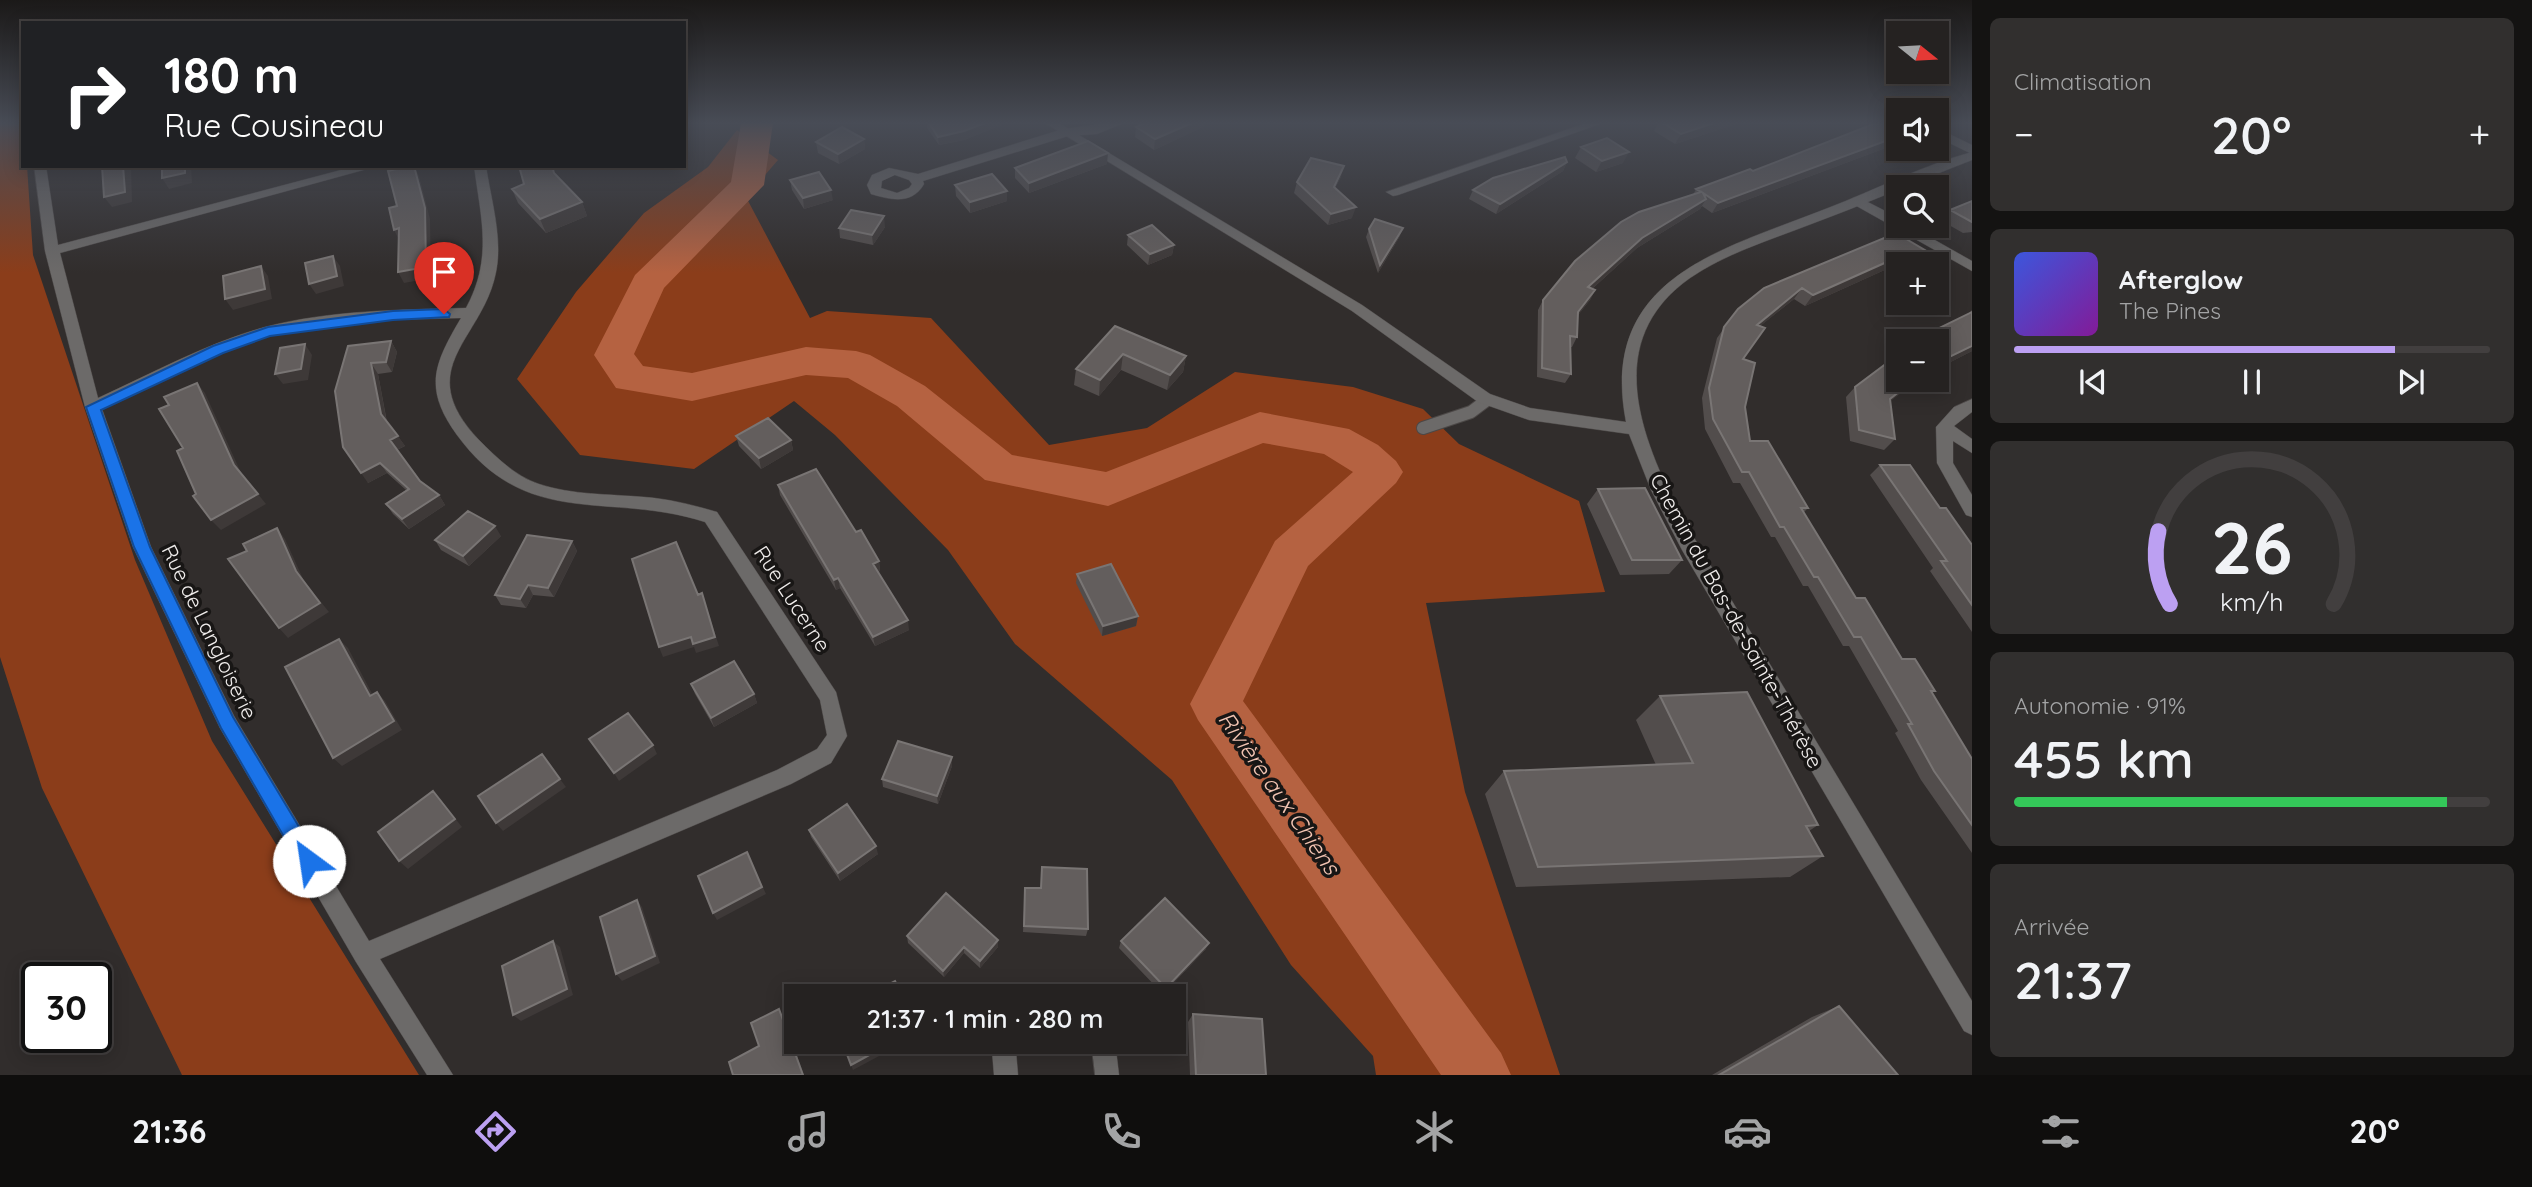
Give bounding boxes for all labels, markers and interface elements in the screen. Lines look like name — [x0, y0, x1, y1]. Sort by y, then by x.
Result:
north arrow — [1886, 21, 1950, 84]
map controls — [1886, 21, 1949, 392]
text: 180 m — [164, 44, 299, 105]
icon: right — [49, 49, 140, 140]
text: Climatisation — [2014, 67, 2152, 96]
button: sound — [1886, 98, 1949, 161]
text: 20° — [2211, 102, 2291, 167]
text: Rue Cousineau — [164, 105, 384, 145]
text: − — [2014, 110, 2034, 158]
text: + — [2469, 110, 2490, 158]
button: search — [1886, 175, 1949, 238]
pin — [414, 242, 474, 314]
button: + — [1886, 252, 1949, 315]
icon: arrive — [425, 253, 463, 291]
text: Afterglow — [2119, 263, 2243, 296]
text: The Pines — [2119, 296, 2221, 325]
button: − — [1886, 329, 1949, 392]
icon: previous — [2074, 363, 2112, 401]
icon: pause — [2233, 363, 2271, 401]
icon: next — [2392, 363, 2430, 401]
street label: Chemin du Bas-de-Sainte-Thérèse — [1645, 469, 1829, 772]
text: 26 — [2211, 501, 2293, 592]
street label: Rue de Langloiserie — [156, 540, 263, 723]
street label: Rue Lucerne — [749, 540, 837, 656]
text: km/h — [2220, 585, 2284, 616]
text: Autonomie · 91% — [2014, 691, 2186, 720]
water label: Rivière aux Chiens — [1212, 706, 1348, 882]
text: 455 km — [2014, 726, 2194, 791]
position arrow — [272, 824, 346, 898]
text: Arrivée — [2014, 912, 2090, 941]
text: 21:37 — [2014, 947, 2132, 1012]
speed limit sign: 30 — [21, 962, 112, 1053]
text: 21:37 · 1 min · 280 m — [867, 1002, 1103, 1035]
icon: directions — [471, 1107, 520, 1156]
icon: music — [784, 1107, 833, 1156]
icon: phone — [1097, 1107, 1146, 1156]
icon: climate — [1410, 1107, 1459, 1156]
icon: car — [1723, 1107, 1772, 1156]
icon: filters — [2036, 1107, 2085, 1156]
text: 21:36 — [132, 1111, 206, 1151]
text: 20° — [2349, 1111, 2400, 1151]

